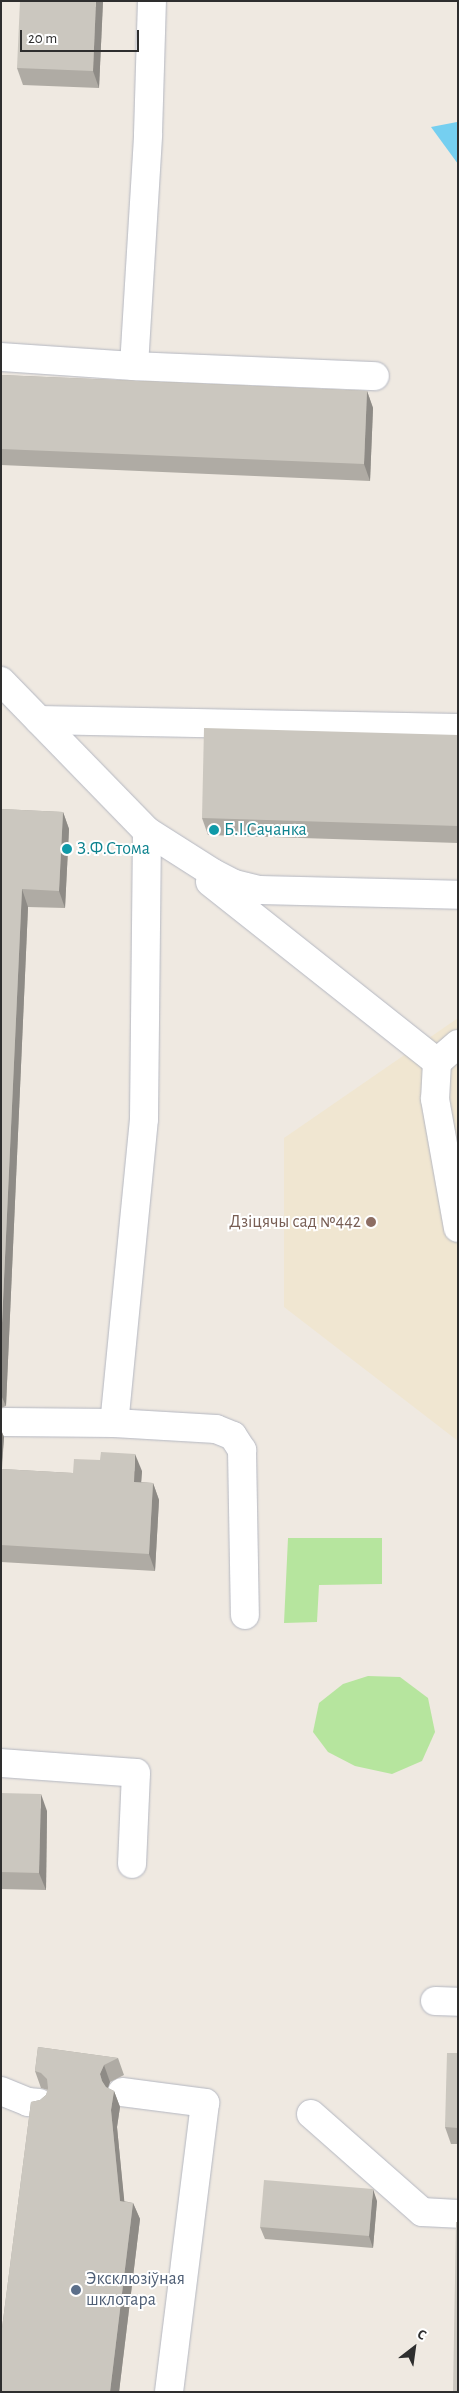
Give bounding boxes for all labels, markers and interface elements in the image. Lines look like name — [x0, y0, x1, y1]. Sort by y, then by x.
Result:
scale bar — [22, 20, 141, 52]
text: 20 m — [28, 31, 57, 46]
place label: Б.І.Сачанка — [224, 819, 307, 841]
marker: Б.І.Сачанка — [208, 824, 220, 836]
place label: З.Ф.Стома — [77, 838, 150, 860]
marker: З.Ф.Стома — [61, 843, 73, 855]
place label: Дзіцячы сад №442 — [229, 1211, 361, 1233]
marker: Дзіцячы сад №442 — [365, 1216, 377, 1228]
place label: Эксклюзіўная шклотара — [86, 2269, 185, 2312]
marker: Эксклюзіўная шклотара — [70, 2284, 82, 2296]
north arrow — [389, 2323, 439, 2373]
text: С — [415, 2327, 428, 2343]

